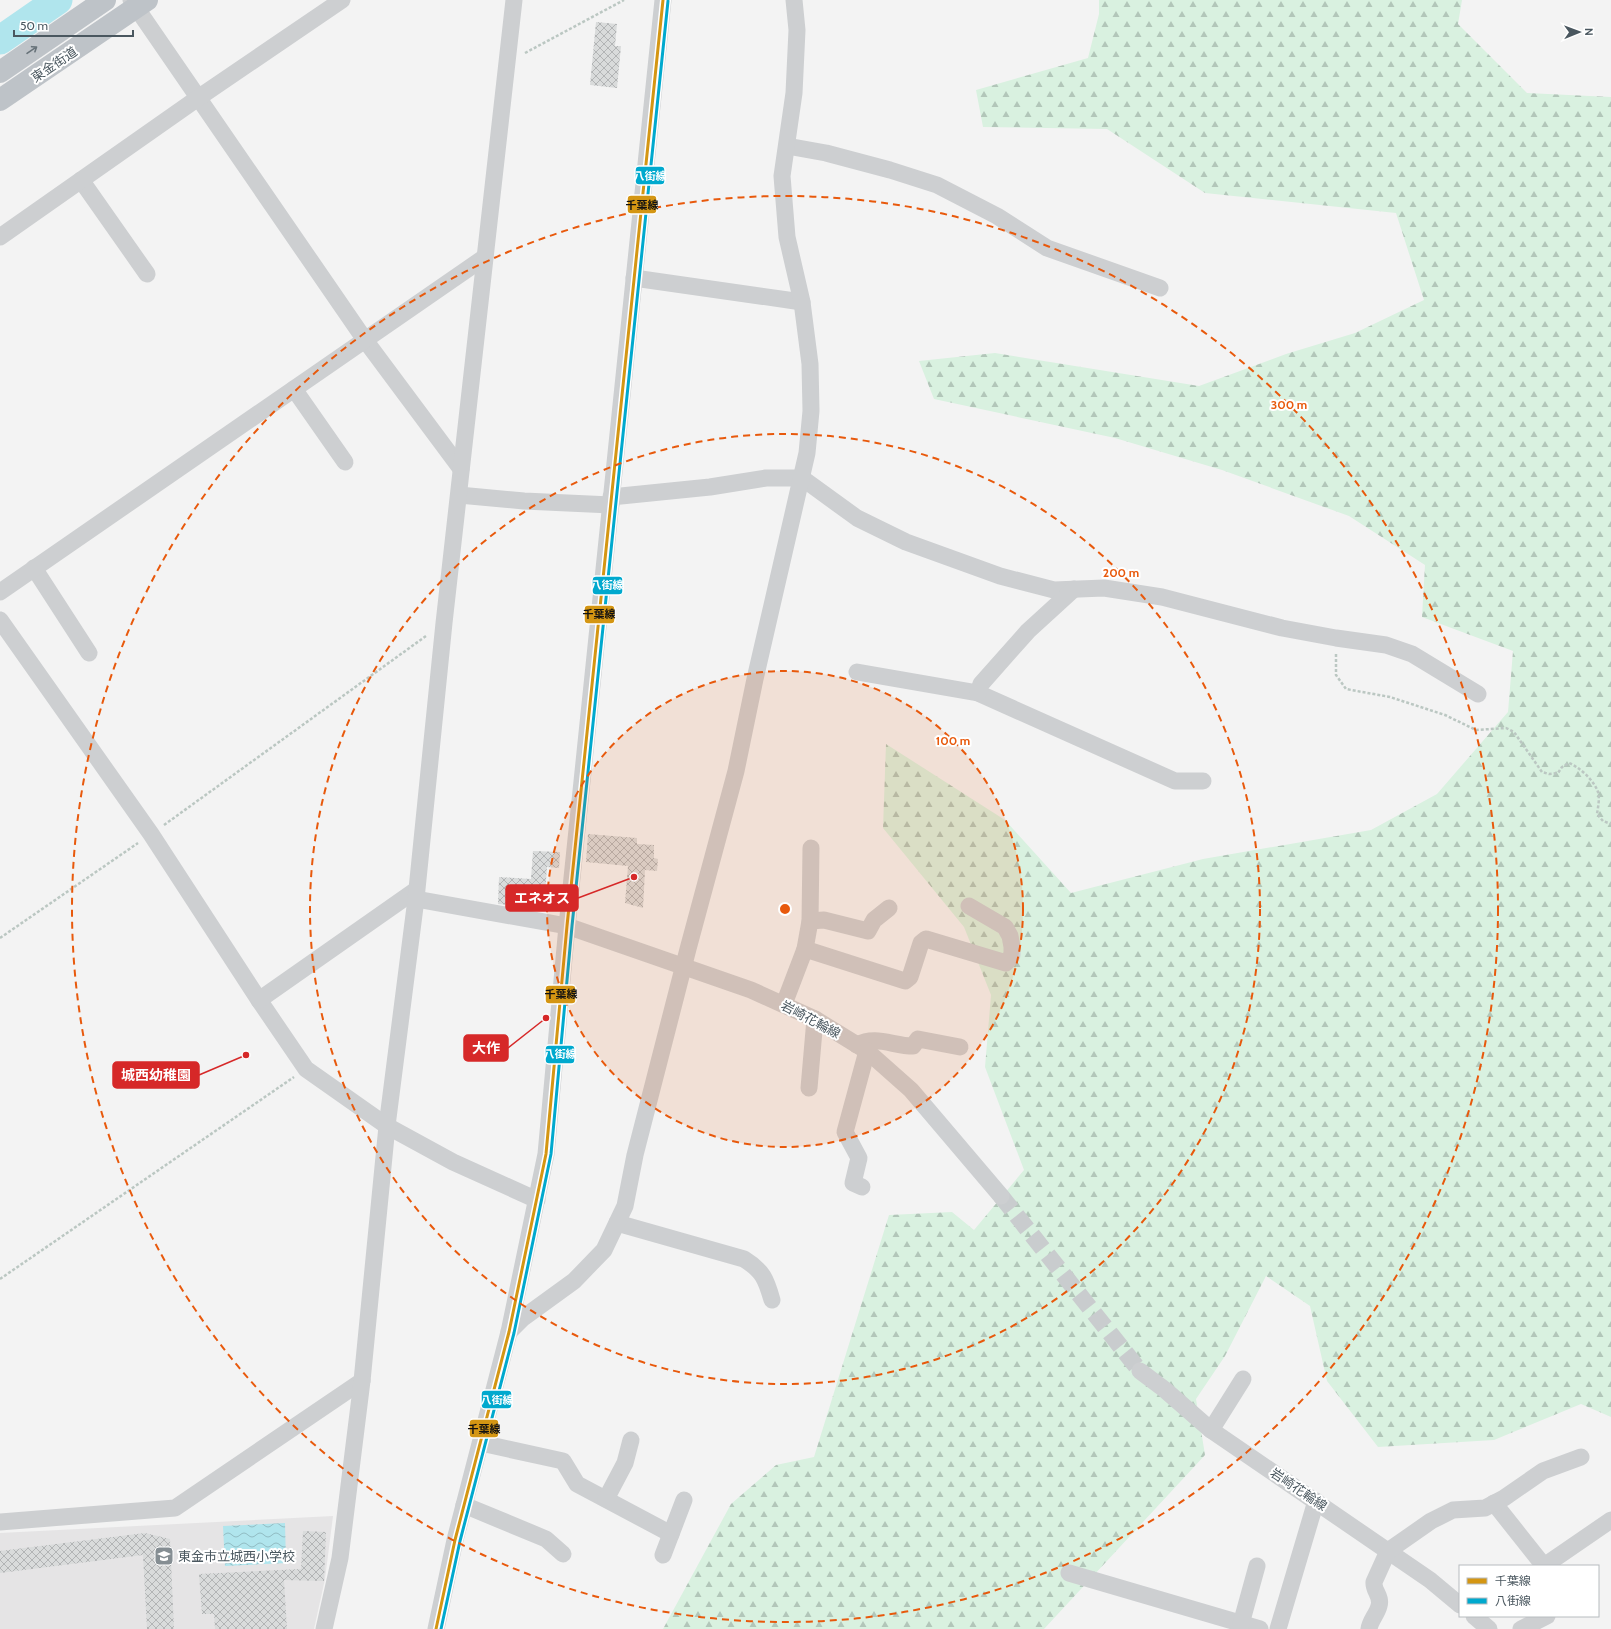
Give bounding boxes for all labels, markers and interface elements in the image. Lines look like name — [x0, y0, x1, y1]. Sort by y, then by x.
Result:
scale bar — [14, 12, 133, 38]
north arrow — [1559, 12, 1599, 52]
text: 50 m — [20, 18, 48, 33]
text: N — [1582, 28, 1596, 36]
street label: 東金街道 — [28, 43, 80, 85]
one-way arrow — [26, 46, 37, 54]
line badge: 八街線 — [635, 166, 665, 185]
text: 八街線 — [634, 169, 667, 183]
line badge: 千葉線 — [627, 195, 657, 214]
text: 千葉線 — [626, 198, 659, 212]
text: 300 m — [1271, 397, 1307, 412]
text: 200 m — [1103, 565, 1139, 580]
line badge: 八街線 — [592, 576, 623, 595]
text: 八街線 — [591, 578, 624, 592]
line badge: 千葉線 — [584, 605, 615, 624]
text: 千葉線 — [583, 607, 616, 621]
text: 100 m — [936, 733, 970, 748]
callout: エネオス — [506, 885, 578, 911]
text: エネオス — [514, 889, 570, 907]
centre of rings — [778, 902, 792, 916]
line badge: 千葉線 — [545, 985, 576, 1004]
text: 千葉線 — [545, 987, 578, 1001]
street label: 岩崎花輪線 — [779, 997, 843, 1041]
callout: 大作 — [464, 1035, 508, 1061]
text: 大作 — [472, 1039, 500, 1057]
line badge: 八街線 — [545, 1045, 575, 1064]
text: 八街線 — [544, 1047, 577, 1061]
callout: 城西幼稚園 — [113, 1062, 199, 1088]
text: 城西幼稚園 — [121, 1066, 191, 1084]
line badge: 八街線 — [481, 1390, 512, 1409]
text: 八街線 — [481, 1393, 514, 1407]
line badge: 千葉線 — [469, 1419, 499, 1438]
text: 千葉線 — [468, 1422, 501, 1436]
street label: 岩崎花輪線 — [1268, 1464, 1330, 1514]
school or university icon: 東金市立城西小学校 — [153, 1545, 175, 1567]
place label: 東金市立城西小学校 — [178, 1548, 295, 1564]
legend — [1459, 1565, 1599, 1617]
text: 千葉線 — [1495, 1573, 1531, 1588]
text: 八街線 — [1495, 1593, 1531, 1608]

